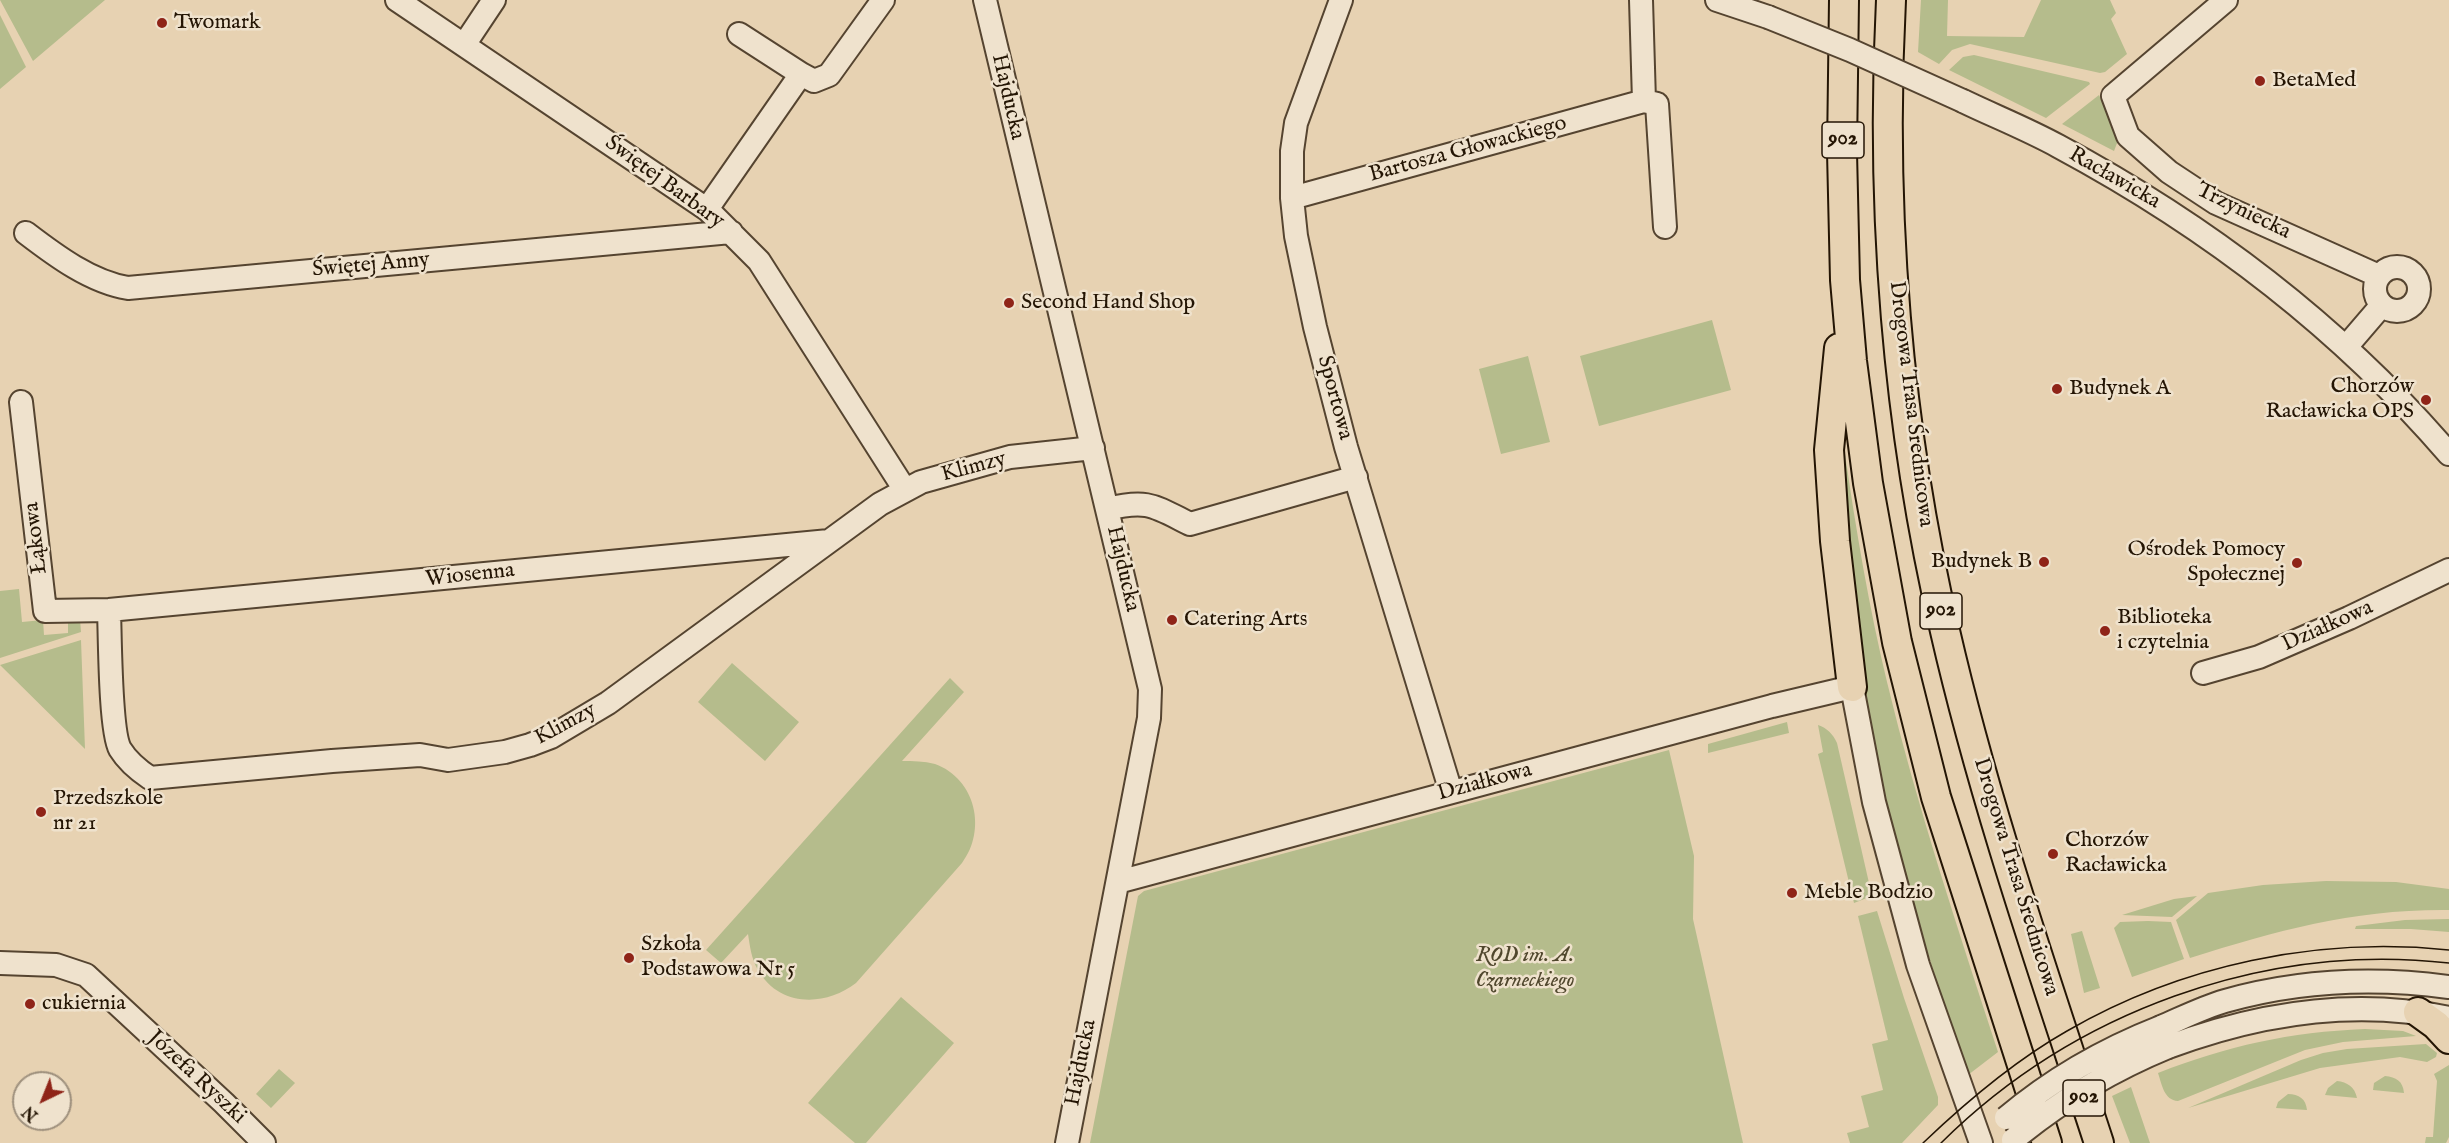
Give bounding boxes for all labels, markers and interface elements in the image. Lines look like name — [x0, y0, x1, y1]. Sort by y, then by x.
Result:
place label: Twomark — [174, 10, 261, 36]
marker: Twomark — [155, 16, 169, 30]
street label: Hajducka — [984, 51, 1030, 143]
place label: BetaMed — [2272, 68, 2356, 94]
marker: BetaMed — [2253, 74, 2267, 88]
street label: Bartosza Głowackiego — [1366, 111, 1570, 189]
road number: 902 — [1822, 122, 1864, 158]
street label: Świętej Barbary — [599, 131, 729, 235]
street label: Racławicka — [2063, 142, 2165, 216]
street label: Trzyniecka — [2191, 178, 2295, 246]
street label: Świętej Anny — [311, 248, 431, 284]
street label: Drogowa Trasa Średnicowa — [1882, 280, 1938, 528]
place label: Second Hand Shop — [1021, 290, 1195, 316]
marker: Second Hand Shop — [1002, 296, 1016, 310]
street label: Sportowa — [1310, 353, 1358, 443]
place label: Chorzów Racławicka OPS — [2265, 374, 2414, 426]
place label: Budynek A — [2069, 376, 2171, 402]
marker: Budynek A — [2050, 382, 2064, 396]
marker: Chorzów Racławicka OPS — [2419, 393, 2433, 407]
street label: Klimzy — [939, 447, 1009, 489]
street label: Łąkowa — [19, 501, 55, 575]
street label: Hajducka — [1099, 523, 1145, 615]
place label: Ośrodek Pomocy Społecznej — [2128, 537, 2285, 588]
place label: Budynek B — [1931, 549, 2032, 575]
marker: Budynek B — [2037, 555, 2051, 569]
marker: Ośrodek Pomocy Społecznej — [2290, 556, 2304, 570]
street label: Wiosenna — [424, 558, 516, 594]
road number: 902 — [1920, 593, 1962, 629]
street label: Działkowa — [2279, 595, 2377, 659]
place label: Biblioteka i czytelnia — [2117, 605, 2212, 656]
place label: Catering Arts — [1184, 607, 1308, 633]
marker: Catering Arts — [1165, 613, 1179, 627]
marker: Biblioteka i czytelnia — [2098, 624, 2112, 638]
street label: Klimzy — [531, 698, 601, 752]
street label: Drogowa Trasa Średnicowa — [1966, 755, 2064, 999]
street label: Działkowa — [1435, 758, 1535, 808]
place label: Przedszkole nr 21 — [53, 786, 163, 837]
marker: Przedszkole nr 21 — [34, 805, 48, 819]
place label: Chorzów Racławicka — [2065, 828, 2167, 879]
marker: Chorzów Racławicka — [2046, 847, 2060, 861]
place label: Meble Bodzio — [1804, 880, 1933, 906]
marker: Meble Bodzio — [1785, 886, 1799, 900]
place label: Szkoła Podstawowa Nr 5 — [641, 932, 795, 984]
park label: ROD im. A. Czarneckiego — [1475, 943, 1575, 994]
marker: Szkoła Podstawowa Nr 5 — [622, 951, 636, 965]
place label: cukiernia — [42, 991, 126, 1017]
marker: cukiernia — [23, 997, 37, 1011]
street label: Hajducka — [1061, 1018, 1103, 1108]
street label: Józefa Ryszki — [141, 1026, 251, 1130]
north arrow — [12, 1071, 72, 1131]
road number: 902 — [2063, 1080, 2105, 1116]
text: N — [19, 1101, 43, 1125]

